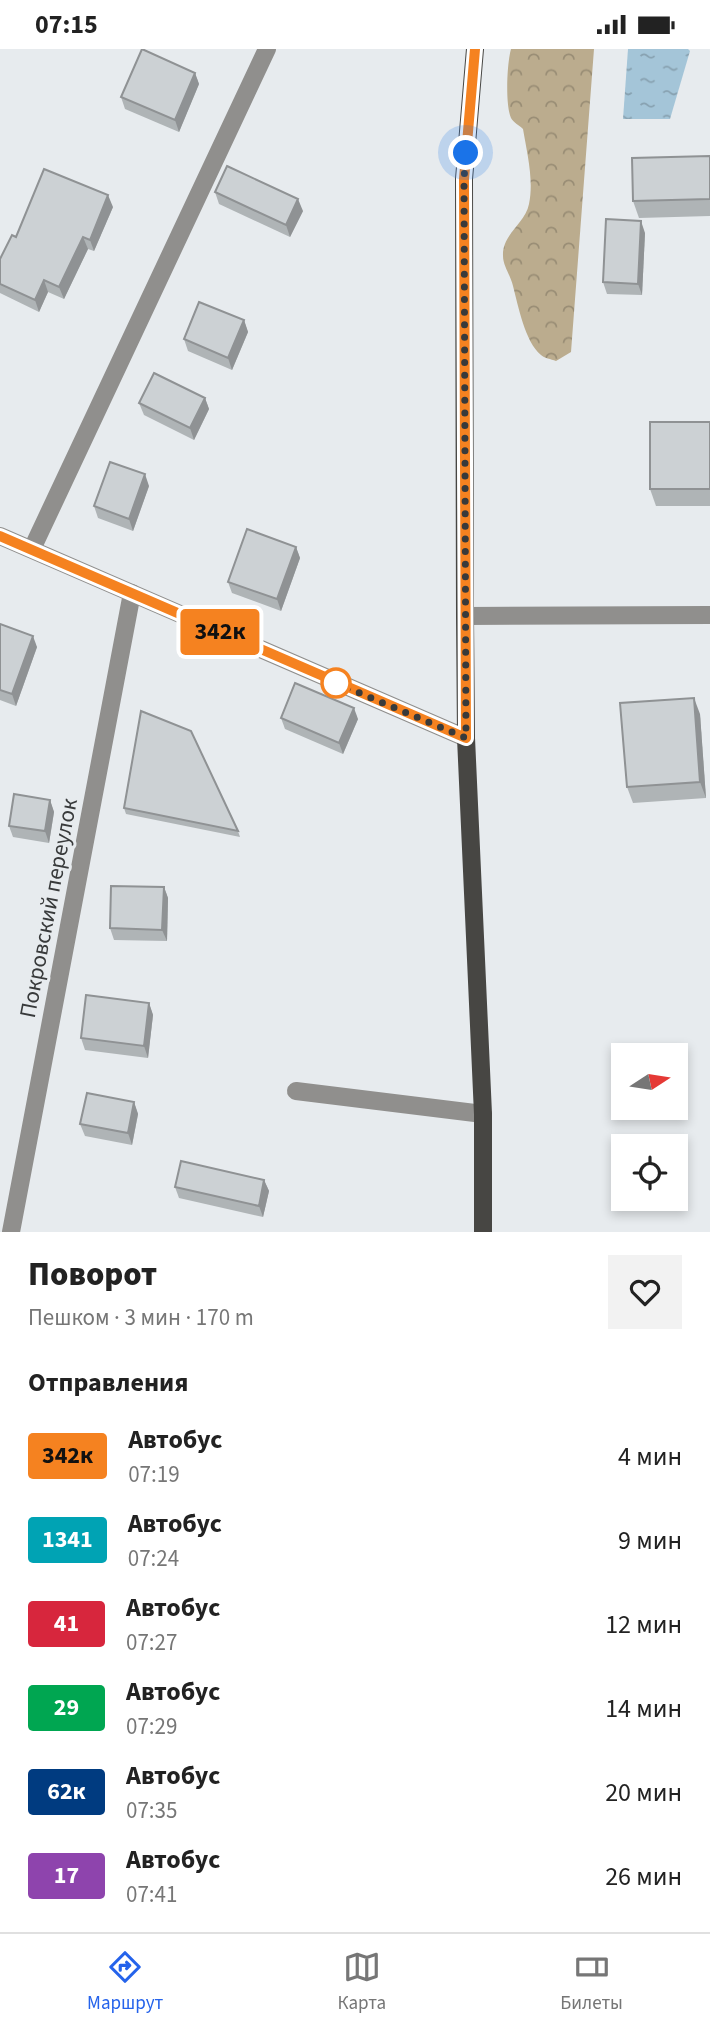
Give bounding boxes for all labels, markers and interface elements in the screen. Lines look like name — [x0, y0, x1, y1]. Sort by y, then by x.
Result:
text: 07:15 — [35, 6, 98, 43]
your location — [448, 135, 483, 170]
line badge: 342к — [171, 609, 269, 655]
text: 342к — [194, 614, 246, 649]
unlabelled marker — [321, 668, 351, 698]
street label: Покровский переулок — [11, 795, 86, 1021]
north arrow — [611, 1043, 688, 1120]
map controls — [611, 1043, 688, 1211]
button: locate — [611, 1134, 688, 1211]
text: Поворот — [28, 1251, 157, 1298]
button: heart — [608, 1255, 682, 1329]
text: Пешком · 3 мин · 170 m — [28, 1301, 254, 1334]
text: Отправления — [28, 1364, 188, 1401]
text: Автобус — [128, 1421, 222, 1458]
text: 342к — [42, 1438, 93, 1473]
text: 4 мин — [618, 1438, 682, 1475]
text: 07:19 — [128, 1458, 180, 1491]
text: Автобус — [128, 1505, 222, 1542]
text: 1341 — [42, 1522, 93, 1557]
text: 9 мин — [618, 1522, 682, 1559]
text: 07:24 — [128, 1542, 179, 1575]
text: Автобус — [126, 1589, 220, 1626]
text: 41 — [54, 1606, 79, 1641]
text: 12 мин — [605, 1606, 682, 1643]
text: 07:27 — [126, 1626, 177, 1659]
text: Автобус — [126, 1673, 220, 1710]
text: 29 — [54, 1690, 79, 1725]
text: 14 мин — [605, 1690, 682, 1727]
text: 07:29 — [126, 1710, 177, 1743]
text: Автобус — [126, 1757, 220, 1794]
text: 62к — [47, 1774, 86, 1809]
text: 20 мин — [605, 1774, 682, 1811]
text: 07:35 — [126, 1794, 177, 1827]
text: Автобус — [126, 1841, 220, 1878]
text: 17 — [54, 1858, 79, 1893]
text: 26 мин — [605, 1858, 682, 1895]
text: 07:41 — [126, 1878, 177, 1911]
tab: Маршрут — [87, 1948, 163, 2017]
tab: Карта — [337, 1948, 386, 2017]
tab: Билеты — [560, 1948, 623, 2017]

